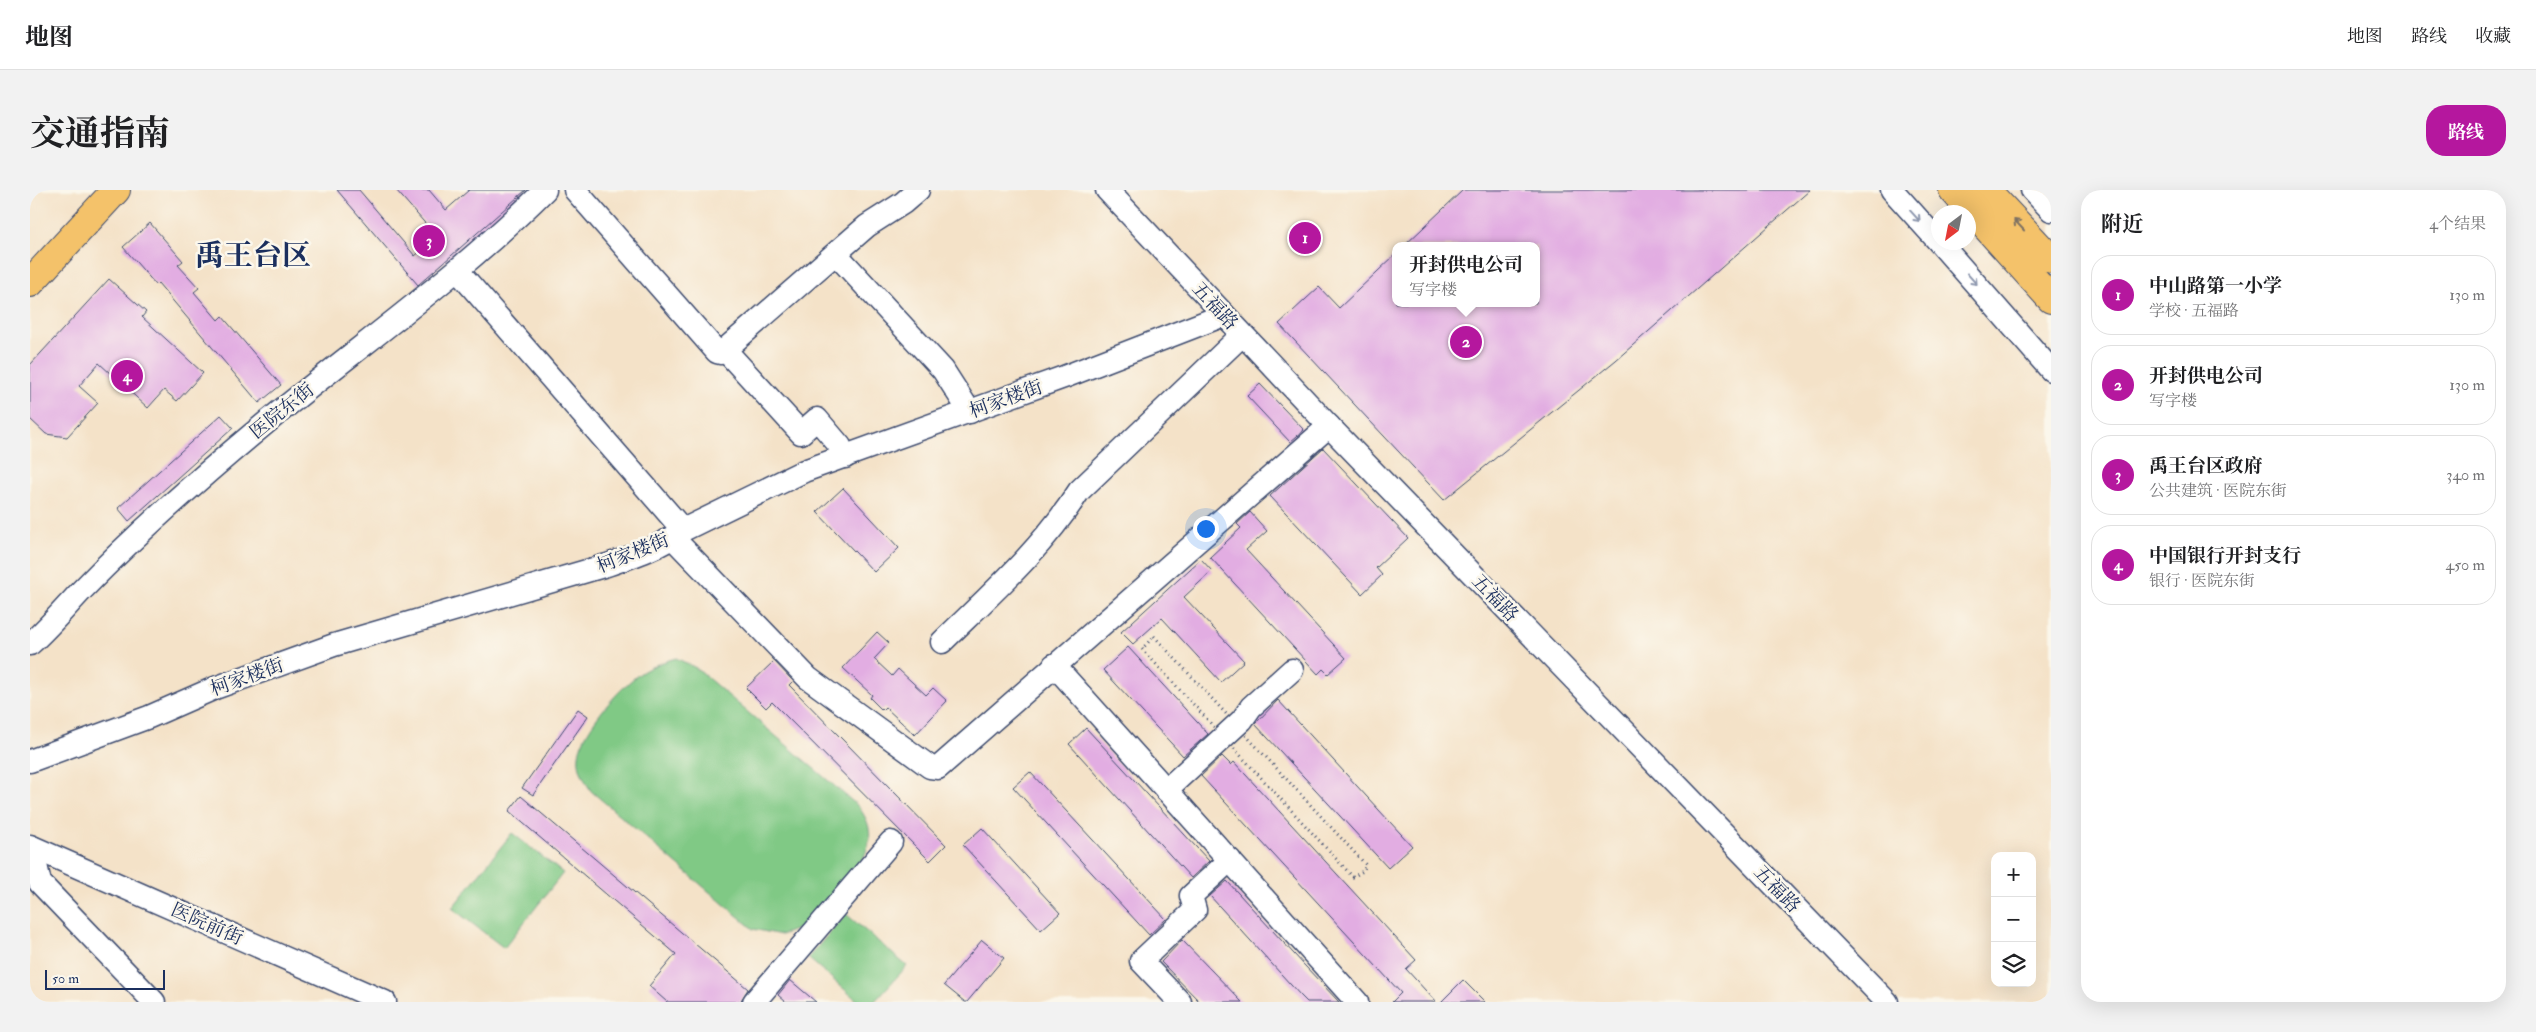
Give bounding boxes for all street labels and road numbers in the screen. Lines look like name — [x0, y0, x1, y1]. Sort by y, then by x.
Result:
street label: 五福路 — [1187, 277, 1243, 335]
street label: 柯家楼街 — [966, 375, 1046, 423]
street label: 医院东街 — [245, 378, 319, 444]
street label: 柯家楼街 — [593, 528, 673, 578]
street label: 五福路 — [1467, 569, 1523, 627]
street label: 柯家楼街 — [207, 653, 287, 701]
street label: 五福路 — [1749, 860, 1805, 918]
street label: 医院前街 — [167, 898, 247, 950]

